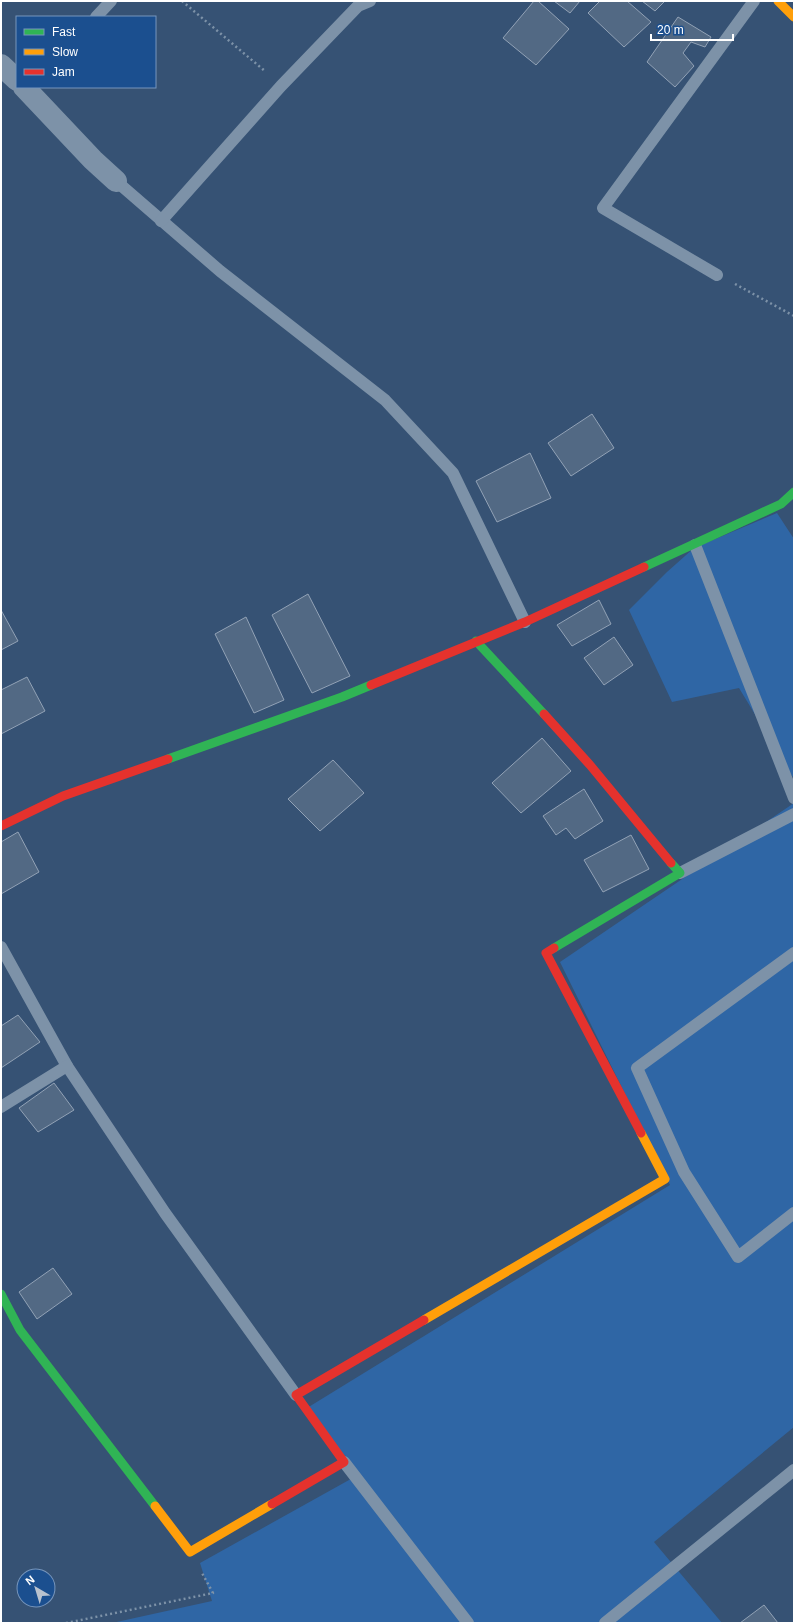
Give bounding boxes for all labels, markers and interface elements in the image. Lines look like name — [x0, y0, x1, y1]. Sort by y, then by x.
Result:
legend — [16, 16, 156, 88]
scale bar — [651, 16, 733, 42]
text: 20 m — [657, 23, 684, 37]
text: Fast — [52, 25, 76, 39]
text: Slow — [52, 45, 78, 59]
text: Jam — [52, 65, 75, 79]
north arrow — [16, 1568, 56, 1608]
text: N — [23, 1573, 37, 1587]

